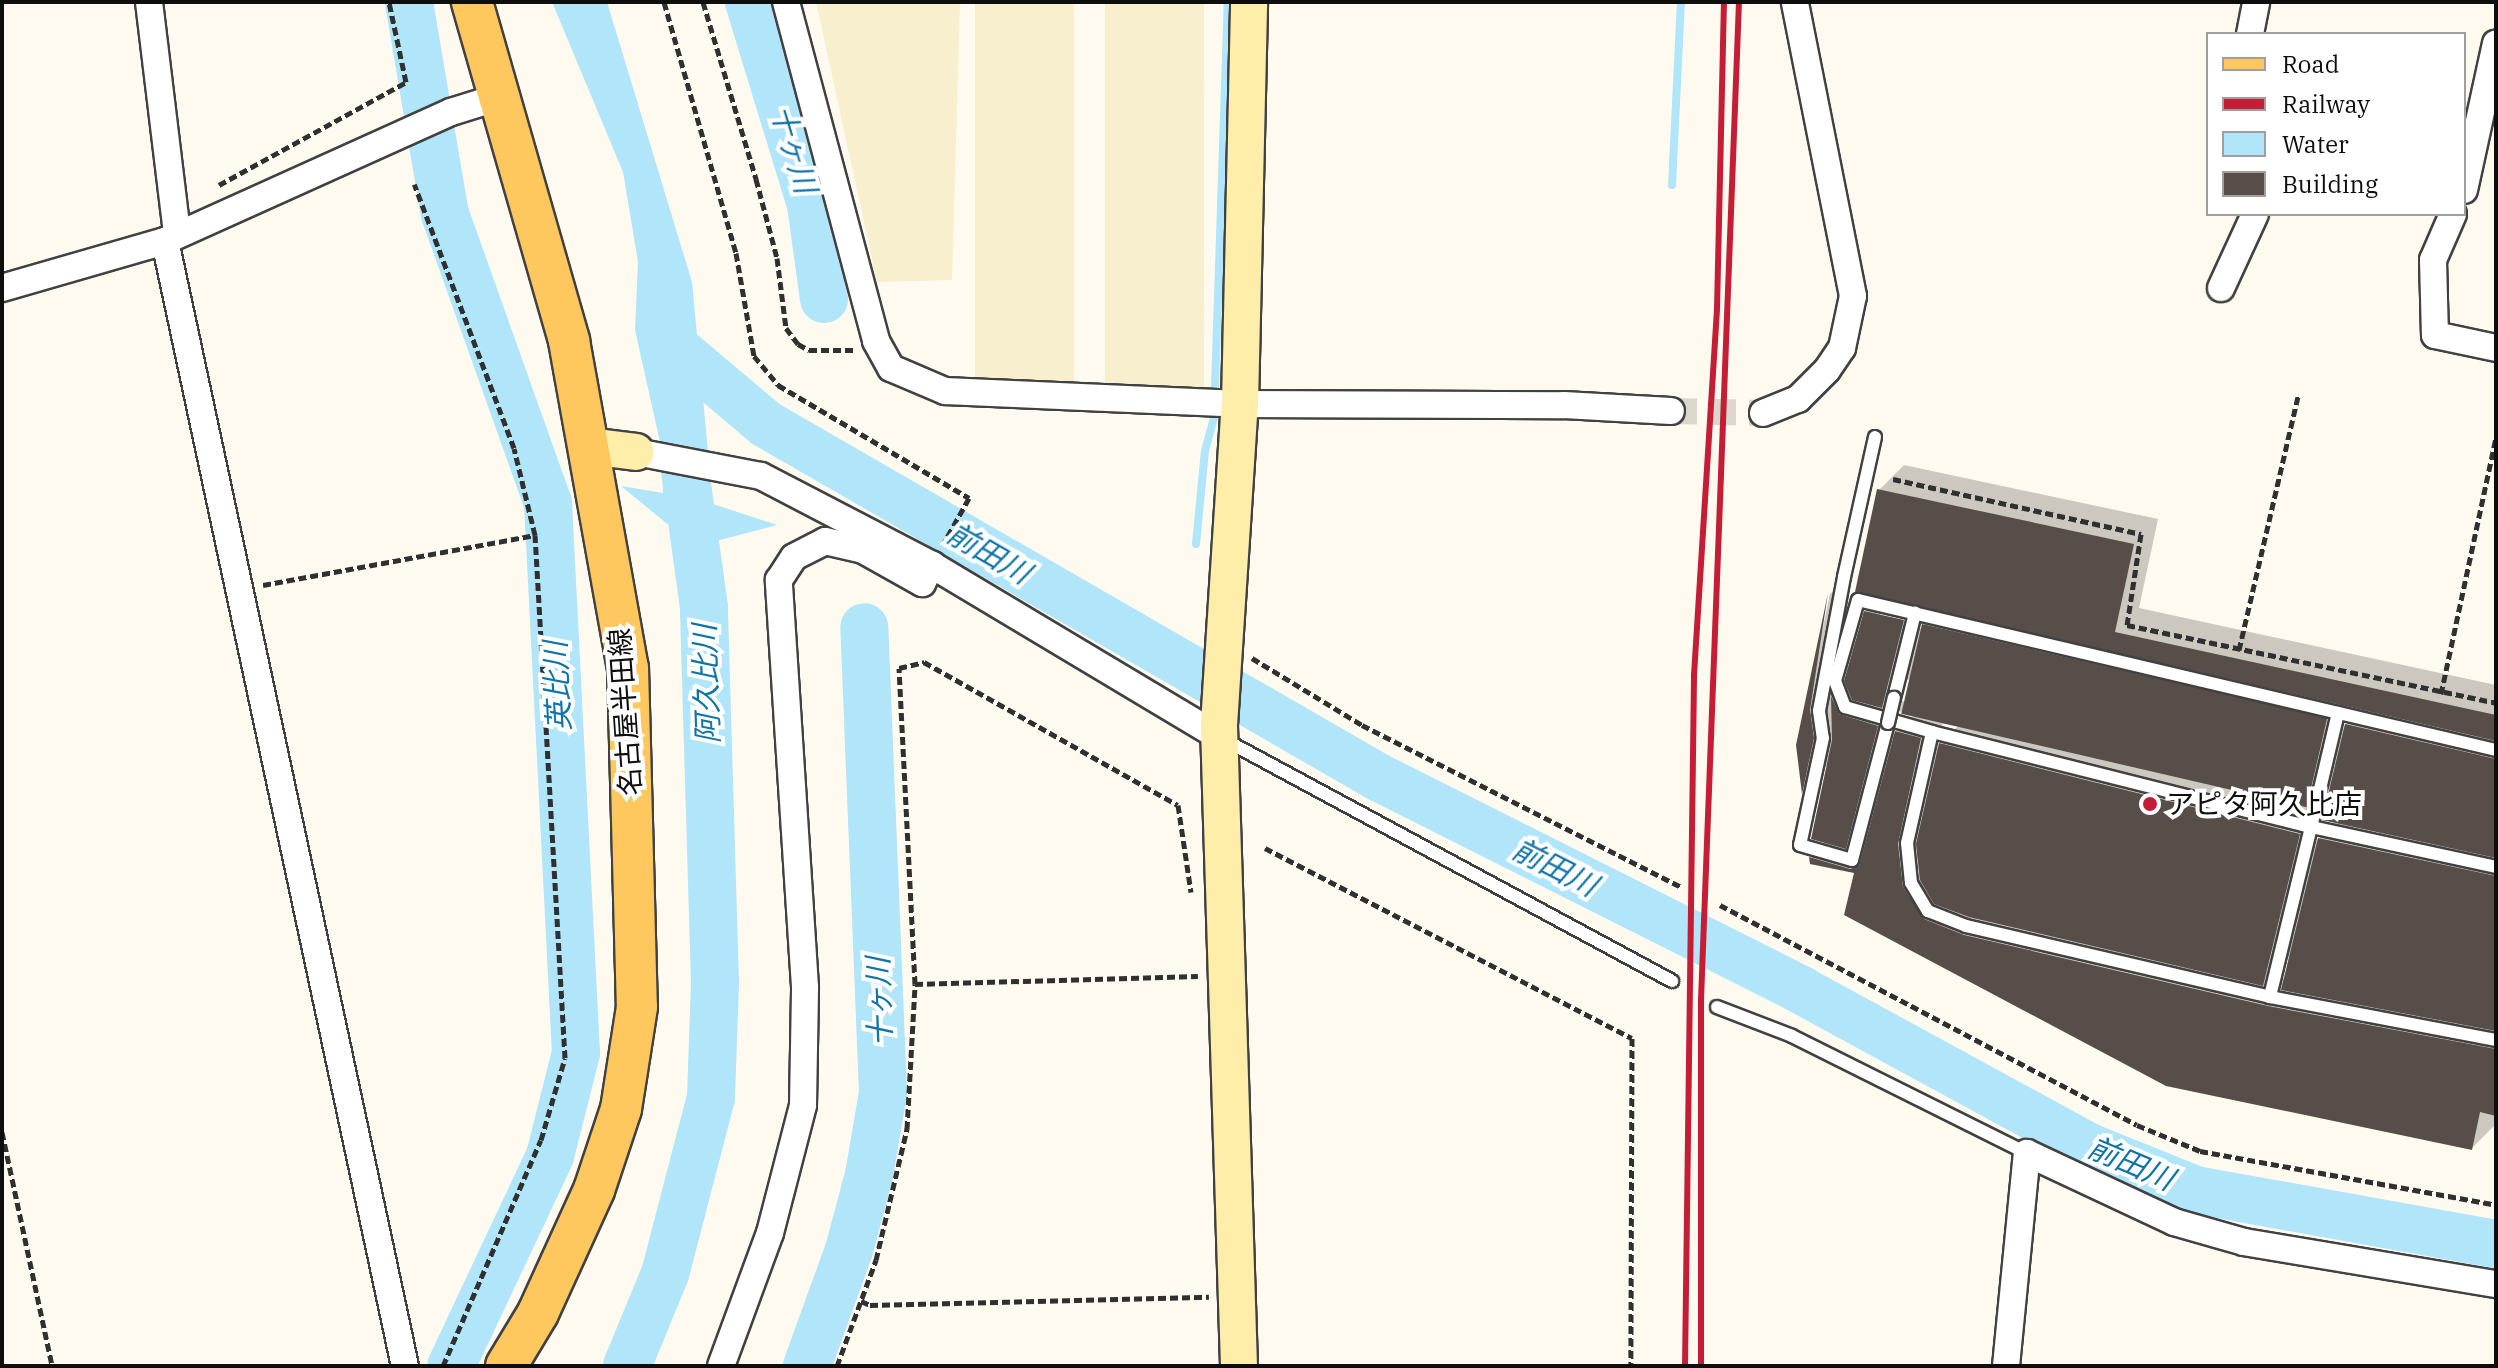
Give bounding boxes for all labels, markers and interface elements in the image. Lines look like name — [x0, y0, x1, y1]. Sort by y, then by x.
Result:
legend — [2206, 32, 2466, 216]
text: Road — [2282, 48, 2339, 80]
text: Railway — [2282, 88, 2370, 120]
water label: 十ヶ川 — [764, 101, 824, 197]
text: Water — [2282, 128, 2349, 160]
text: Building — [2282, 168, 2378, 200]
water label: 前田川 — [941, 515, 1037, 591]
water label: 阿久比川 — [686, 623, 726, 745]
street label: 名古屋半田線 — [602, 627, 648, 797]
water label: 英比川 — [537, 640, 577, 732]
place label: アピタ阿久比店 — [2166, 787, 2362, 821]
marker: アピタ阿久比店 — [2141, 795, 2159, 813]
water label: 前田川 — [1507, 831, 1603, 903]
water label: 十ヶ川 — [859, 956, 899, 1048]
water label: 前田川 — [2083, 1129, 2179, 1197]

